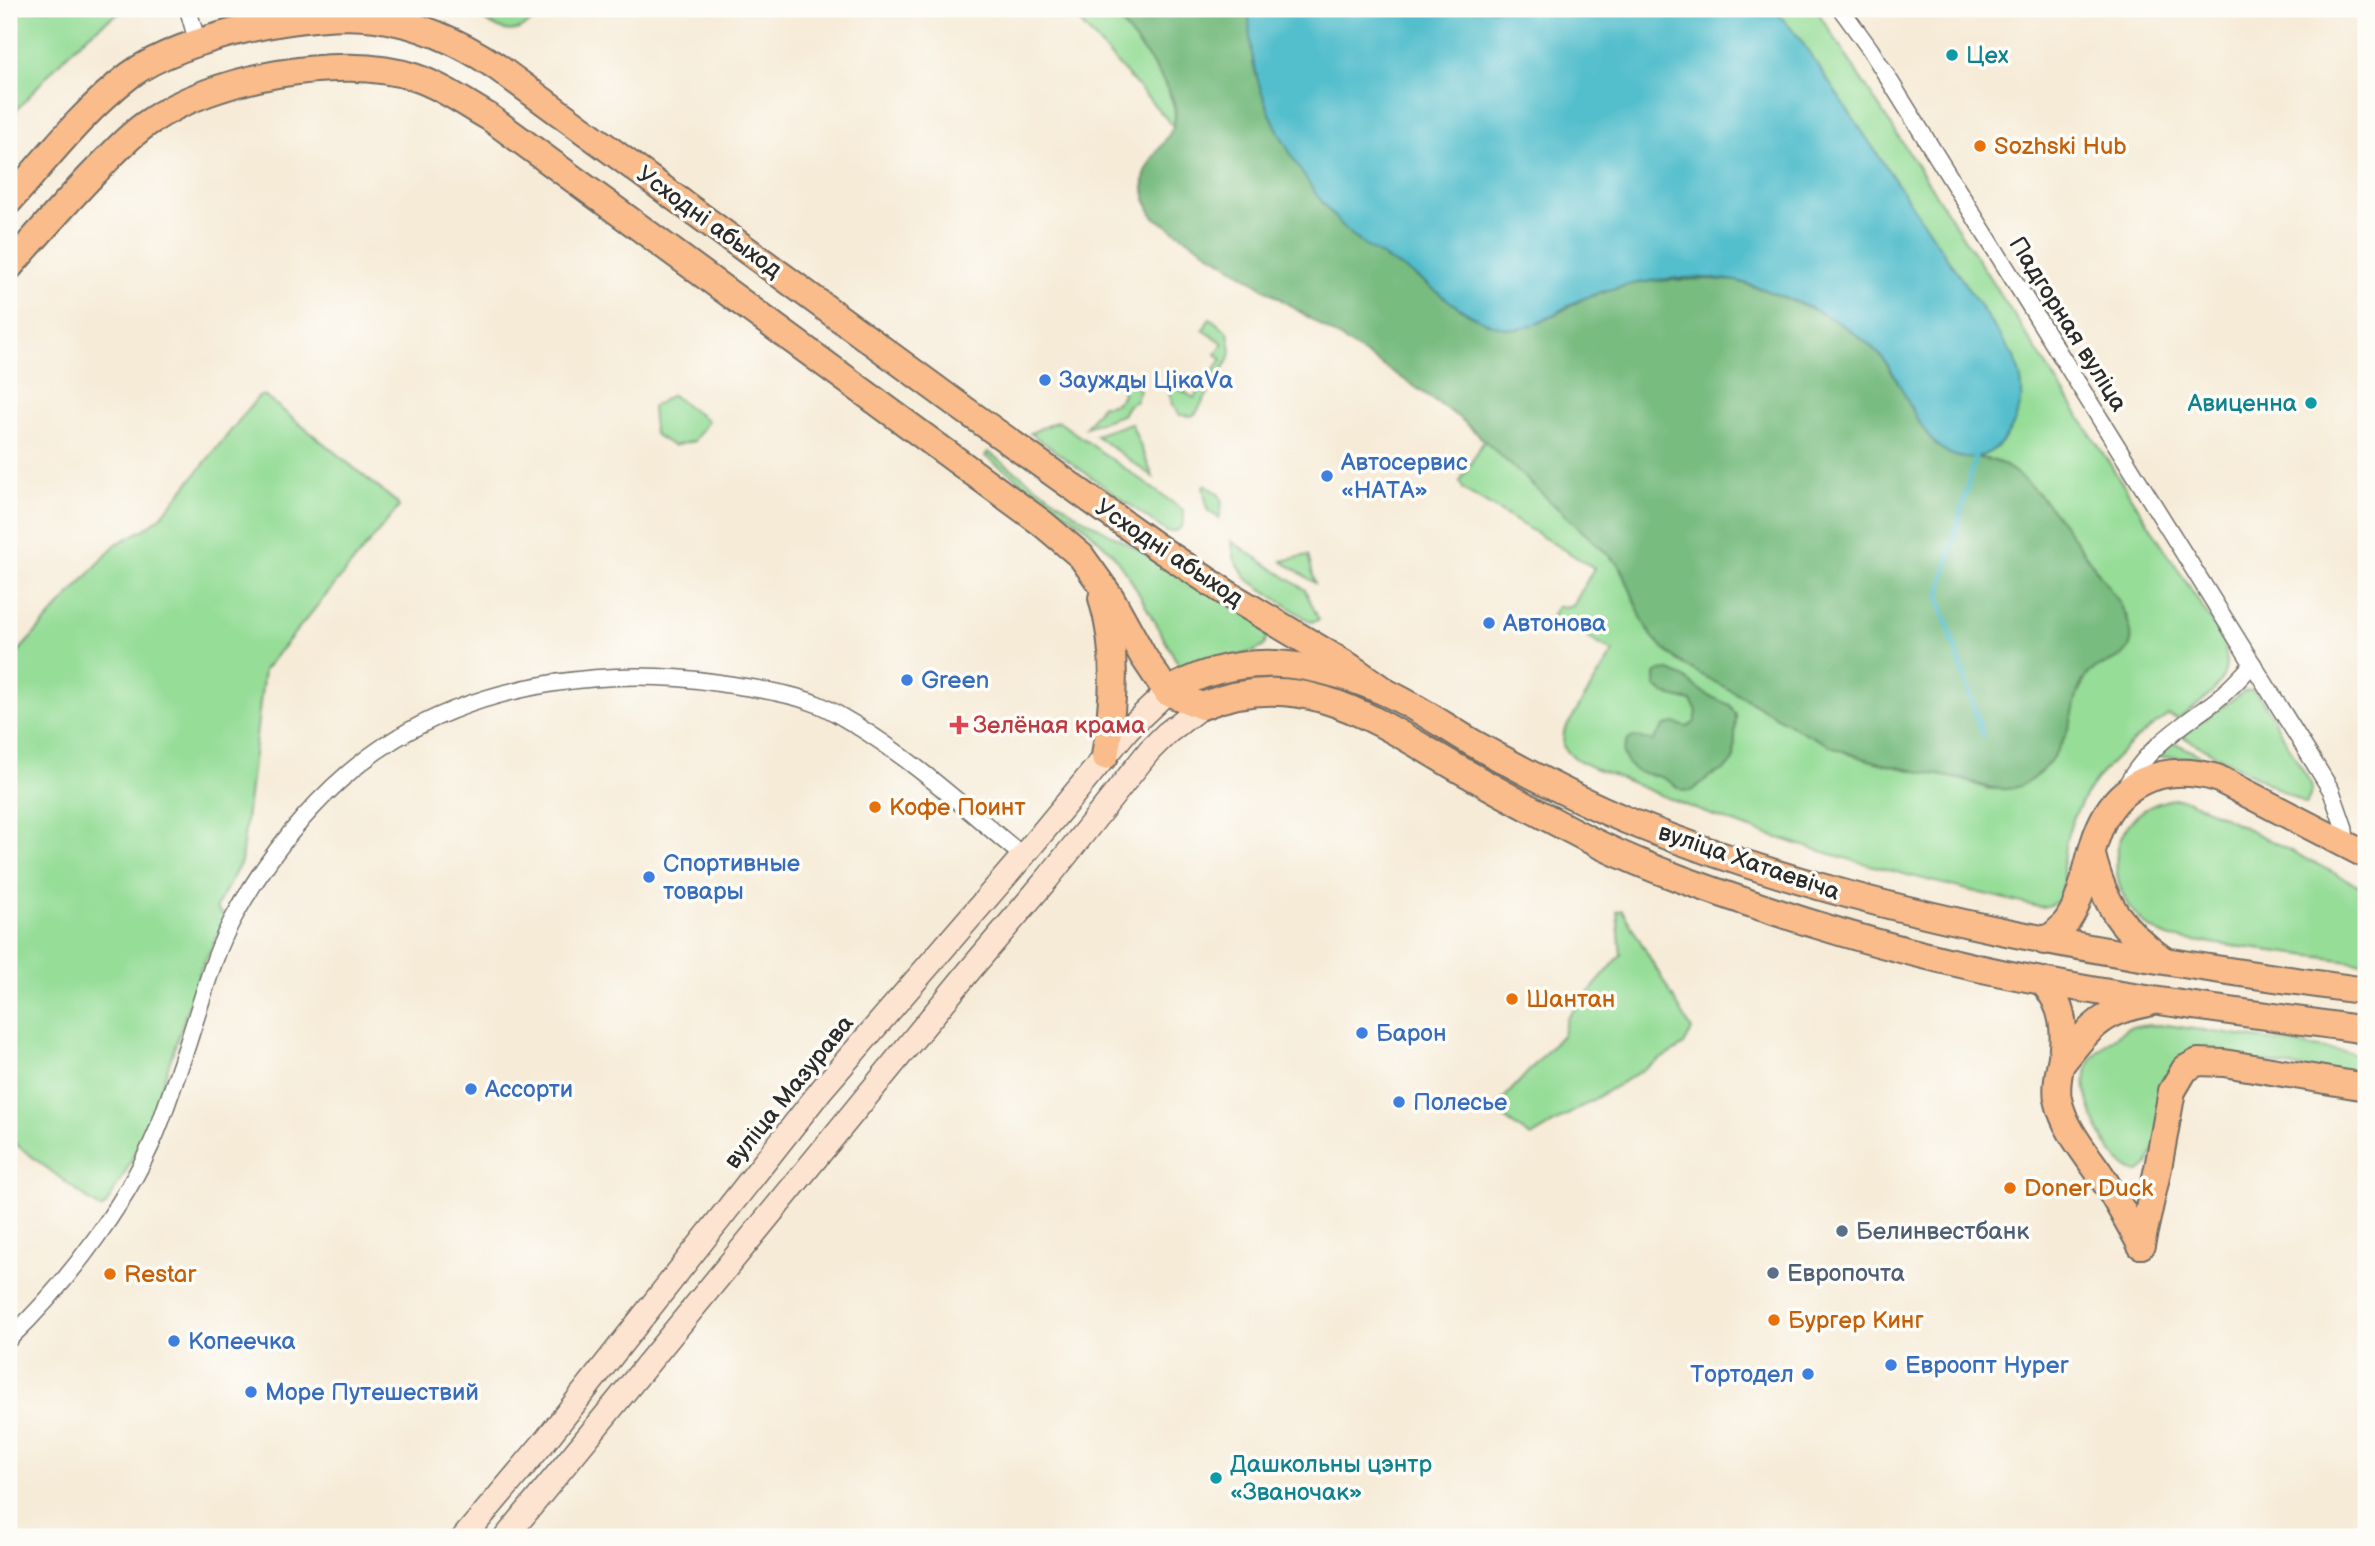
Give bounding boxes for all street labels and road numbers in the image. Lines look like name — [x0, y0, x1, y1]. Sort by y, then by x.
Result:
street label: Усходні абыход — [631, 160, 787, 285]
street label: Падгорная вуліца — [2003, 231, 2133, 417]
street label: Усходні абыход — [1090, 493, 1249, 613]
street label: вуліца Хатаевіча — [1654, 817, 1844, 907]
street label: вуліца Мазурава — [718, 1009, 860, 1175]

